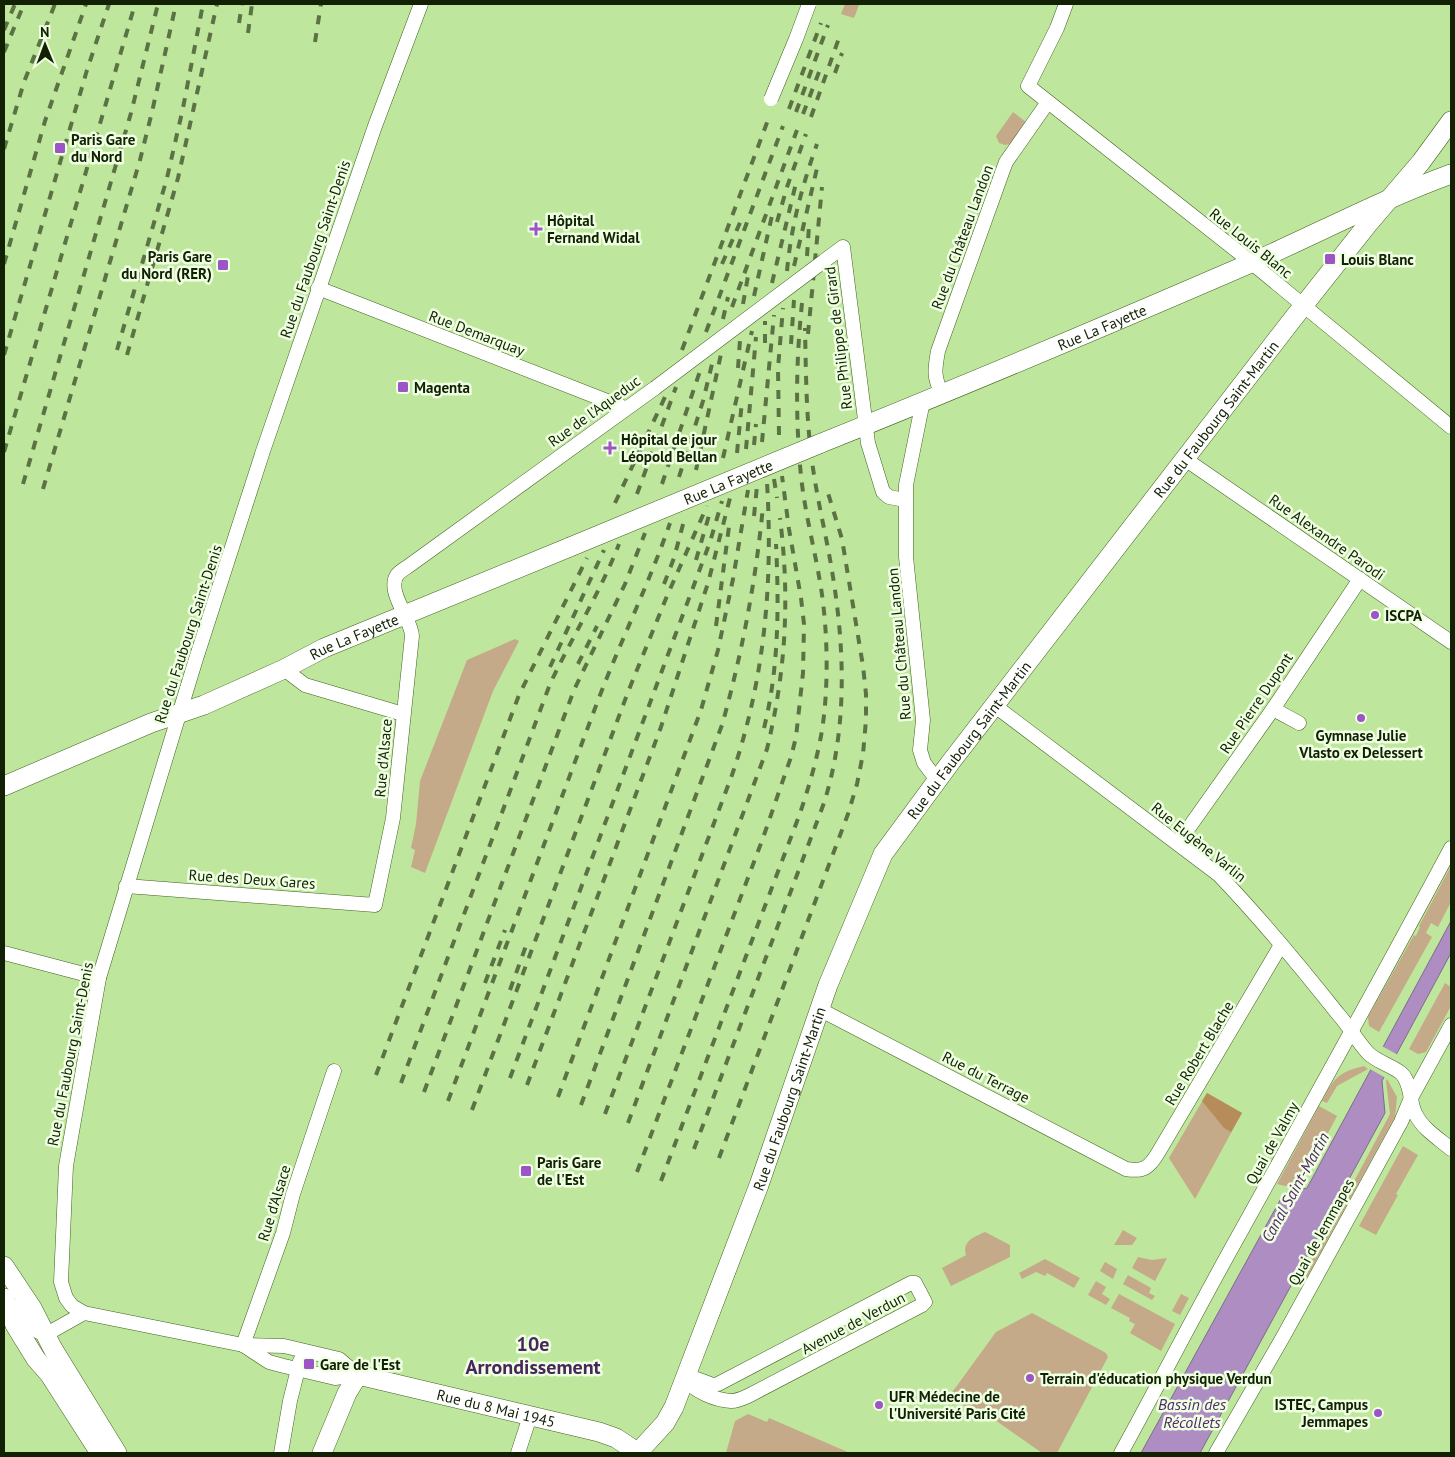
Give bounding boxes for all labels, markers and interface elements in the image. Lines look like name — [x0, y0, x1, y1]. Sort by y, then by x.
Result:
north arrow — [20, 20, 70, 70]
text: N — [40, 23, 50, 41]
place label: Paris Gare du Nord — [71, 130, 136, 166]
marker: Paris Gare du Nord — [53, 141, 67, 155]
street label: Rue du Faubourg Saint-Denis — [276, 158, 354, 340]
street label: Rue du Château Landon — [927, 162, 997, 312]
street label: Rue Louis Blanc — [1206, 204, 1297, 282]
place label: Hôpital Fernand Widal — [547, 211, 640, 247]
marker: Hôpital Fernand Widal — [529, 222, 543, 236]
place label: Paris Gare du Nord (RER) — [121, 247, 212, 283]
place label: Louis Blanc — [1341, 250, 1414, 269]
marker: Louis Blanc — [1323, 252, 1337, 266]
marker: Paris Gare du Nord (RER) — [216, 258, 230, 272]
street label: Rue Philippe de Girard — [820, 265, 856, 411]
street label: Rue La Fayette — [1054, 300, 1149, 354]
street label: Rue Demarquay — [426, 306, 528, 360]
street label: Rue du Faubourg Saint-Martin — [1149, 337, 1282, 501]
street label: Rue de l'Aqueduc — [544, 371, 644, 451]
place label: Magenta — [414, 378, 470, 397]
marker: Magenta — [396, 380, 410, 394]
place label: Hôpital de jour Léopold Bellan — [621, 430, 717, 466]
marker: Hôpital de jour Léopold Bellan — [603, 441, 617, 455]
street label: Rue La Fayette — [681, 455, 775, 509]
street label: Rue Alexandre Parodi — [1265, 490, 1389, 584]
street label: Rue du Faubourg Saint-Denis — [150, 542, 226, 726]
street label: Rue du Château Landon — [883, 567, 915, 721]
place label: ISCPA — [1385, 606, 1423, 625]
street label: Rue La Fayette — [306, 609, 401, 663]
marker: ISCPA — [1369, 609, 1381, 621]
street label: Rue Pierre Dupont — [1215, 649, 1297, 757]
street label: Rue du Faubourg Saint-Martin — [903, 657, 1035, 823]
marker: Gymnase Julie Vlasto ex Delessert — [1355, 712, 1367, 724]
street label: Rue d'Alsace — [370, 718, 396, 798]
place label: Gymnase Julie Vlasto ex Delessert — [1298, 726, 1423, 762]
street label: Rue Eugène Varlin — [1148, 798, 1250, 886]
street label: Rue des Deux Gares — [188, 865, 316, 893]
street label: Rue du Faubourg Saint-Denis — [43, 960, 97, 1148]
street label: Rue Robert Blache — [1160, 997, 1238, 1109]
street label: Rue du Faubourg Saint-Martin — [748, 1004, 829, 1193]
street label: Rue du Terrage — [939, 1047, 1033, 1107]
street label: Quai de Valmy — [1241, 1098, 1303, 1188]
water label: Canal Saint-Martin — [1257, 1129, 1333, 1245]
place label: Paris Gare de l'Est — [537, 1153, 602, 1189]
street label: Rue d'Alsace — [253, 1162, 295, 1244]
marker: Paris Gare de l'Est — [519, 1164, 533, 1178]
street label: Quai de Jemmapes — [1284, 1175, 1358, 1289]
street label: Avenue de Verdun — [798, 1288, 908, 1358]
district label: 10e Arrondissement — [465, 1331, 601, 1380]
place label: Gare de l'Est — [320, 1355, 401, 1374]
marker: Gare de l'Est — [302, 1357, 316, 1371]
place label: Terrain d'éducation physique Verdun — [1040, 1369, 1272, 1388]
marker: Terrain d'éducation physique Verdun — [1024, 1372, 1036, 1384]
street label: Rue du 8 Mai 1945 — [435, 1384, 557, 1431]
place label: UFR Médecine de l'Université Paris Cité — [889, 1387, 1026, 1423]
water label: Bassin des Récollets — [1158, 1394, 1227, 1432]
place label: ISTEC, Campus Jemmapes — [1274, 1395, 1368, 1431]
marker: UFR Médecine de l'Université Paris Cité — [873, 1399, 885, 1411]
marker: ISTEC, Campus Jemmapes — [1372, 1407, 1384, 1419]

